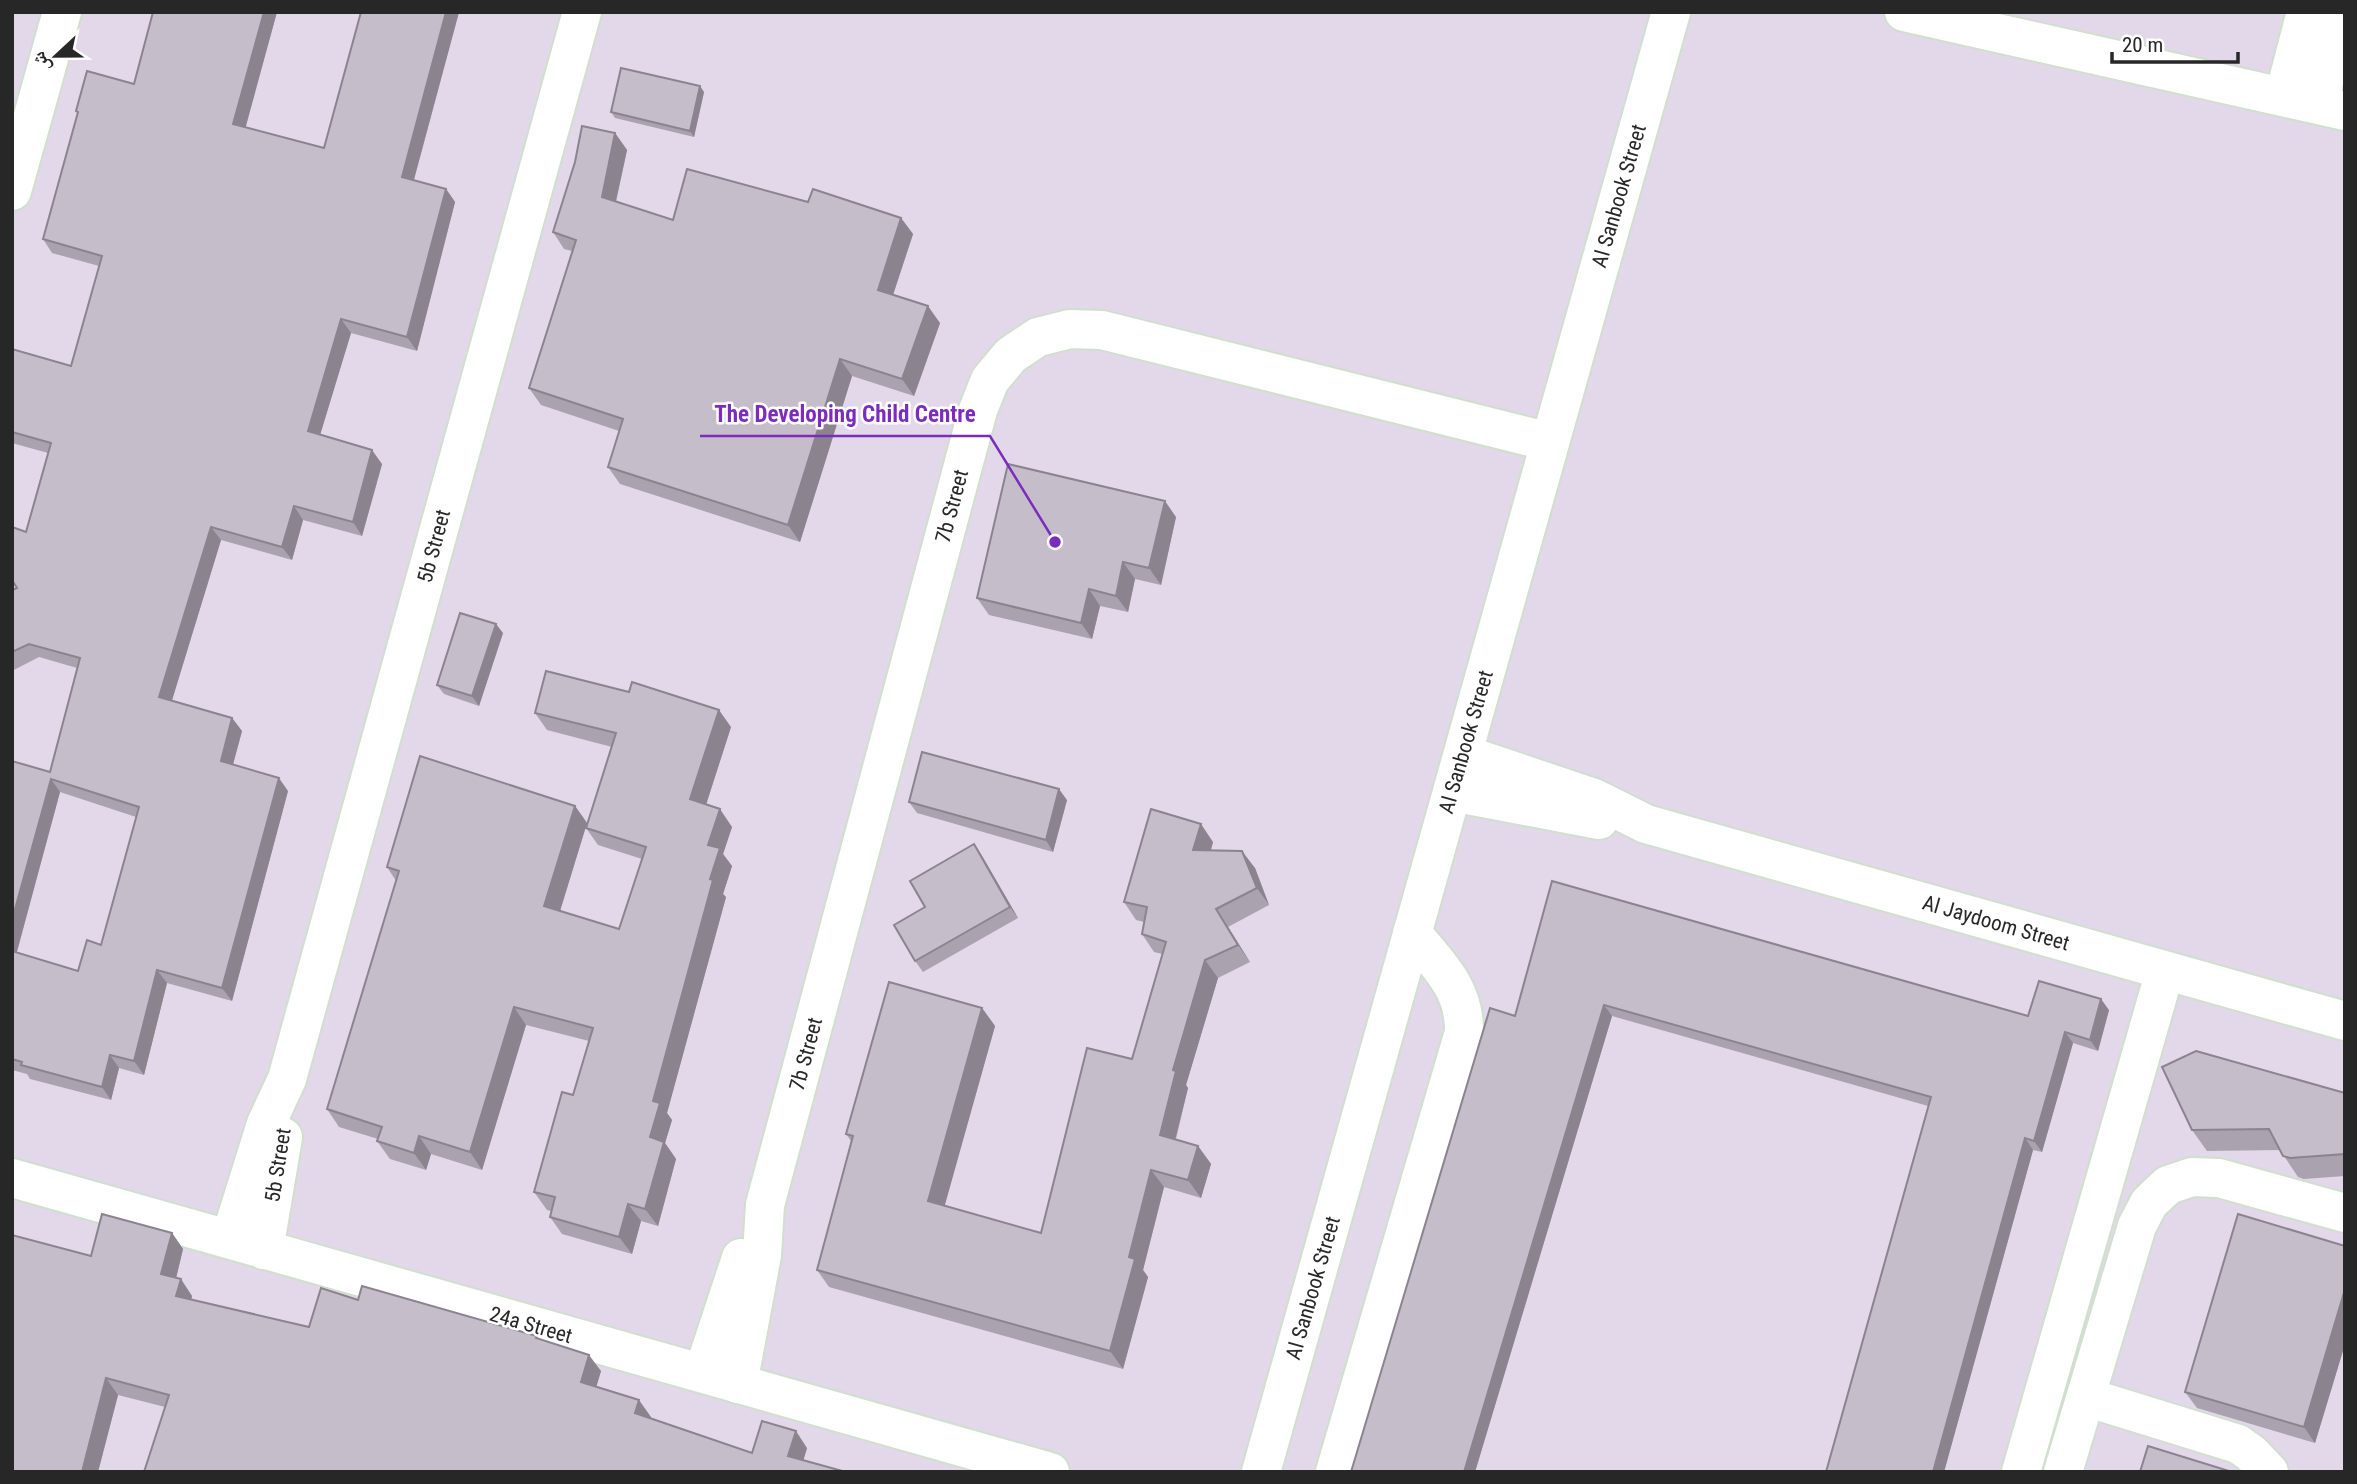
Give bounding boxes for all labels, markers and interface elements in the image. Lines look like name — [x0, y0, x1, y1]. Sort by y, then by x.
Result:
north arrow — [21, 21, 91, 91]
scale bar — [2112, 21, 2238, 65]
text: 20 m — [2122, 33, 2163, 57]
text: ش — [26, 49, 55, 76]
street label: Al Sanbook Street — [1587, 122, 1651, 270]
callout: The Developing Child Centre — [700, 392, 990, 436]
text: The Developing Child Centre — [714, 401, 976, 428]
street label: 7b Street — [931, 467, 973, 545]
street label: 5b Street — [413, 507, 455, 585]
street label: Al Sanbook Street — [1434, 668, 1498, 816]
street label: Al Jaydoom Street — [1920, 891, 2072, 955]
street label: 7b Street — [785, 1015, 827, 1093]
street label: 5b Street — [260, 1126, 296, 1204]
street label: Al Sanbook Street — [1281, 1214, 1345, 1362]
street label: 24a Street — [487, 1302, 575, 1348]

